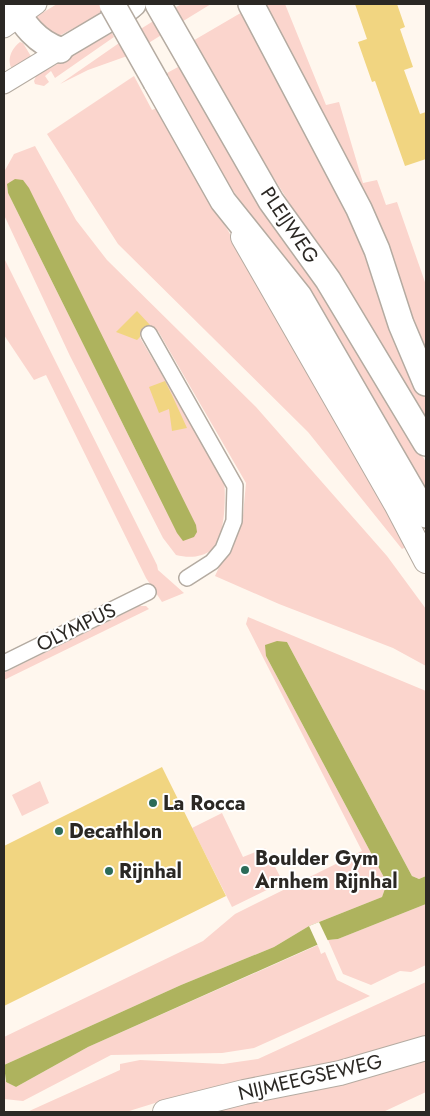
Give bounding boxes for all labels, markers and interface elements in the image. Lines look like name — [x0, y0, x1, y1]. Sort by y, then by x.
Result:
street label: PLEIJWEG — [253, 181, 326, 269]
street label: OLYMPUS — [32, 596, 121, 659]
place label: La Rocca — [163, 789, 246, 818]
marker: La Rocca — [147, 797, 159, 809]
place label: Decathlon — [69, 817, 162, 846]
marker: Decathlon — [53, 825, 65, 837]
place label: Boulder Gym Arnhem Rijnhal — [254, 844, 398, 896]
place label: Rijnhal — [119, 857, 182, 886]
marker: Boulder Gym Arnhem Rijnhal — [239, 864, 251, 876]
marker: Rijnhal — [103, 865, 115, 877]
street label: NIJMEEGSEWEG — [235, 1047, 385, 1108]

